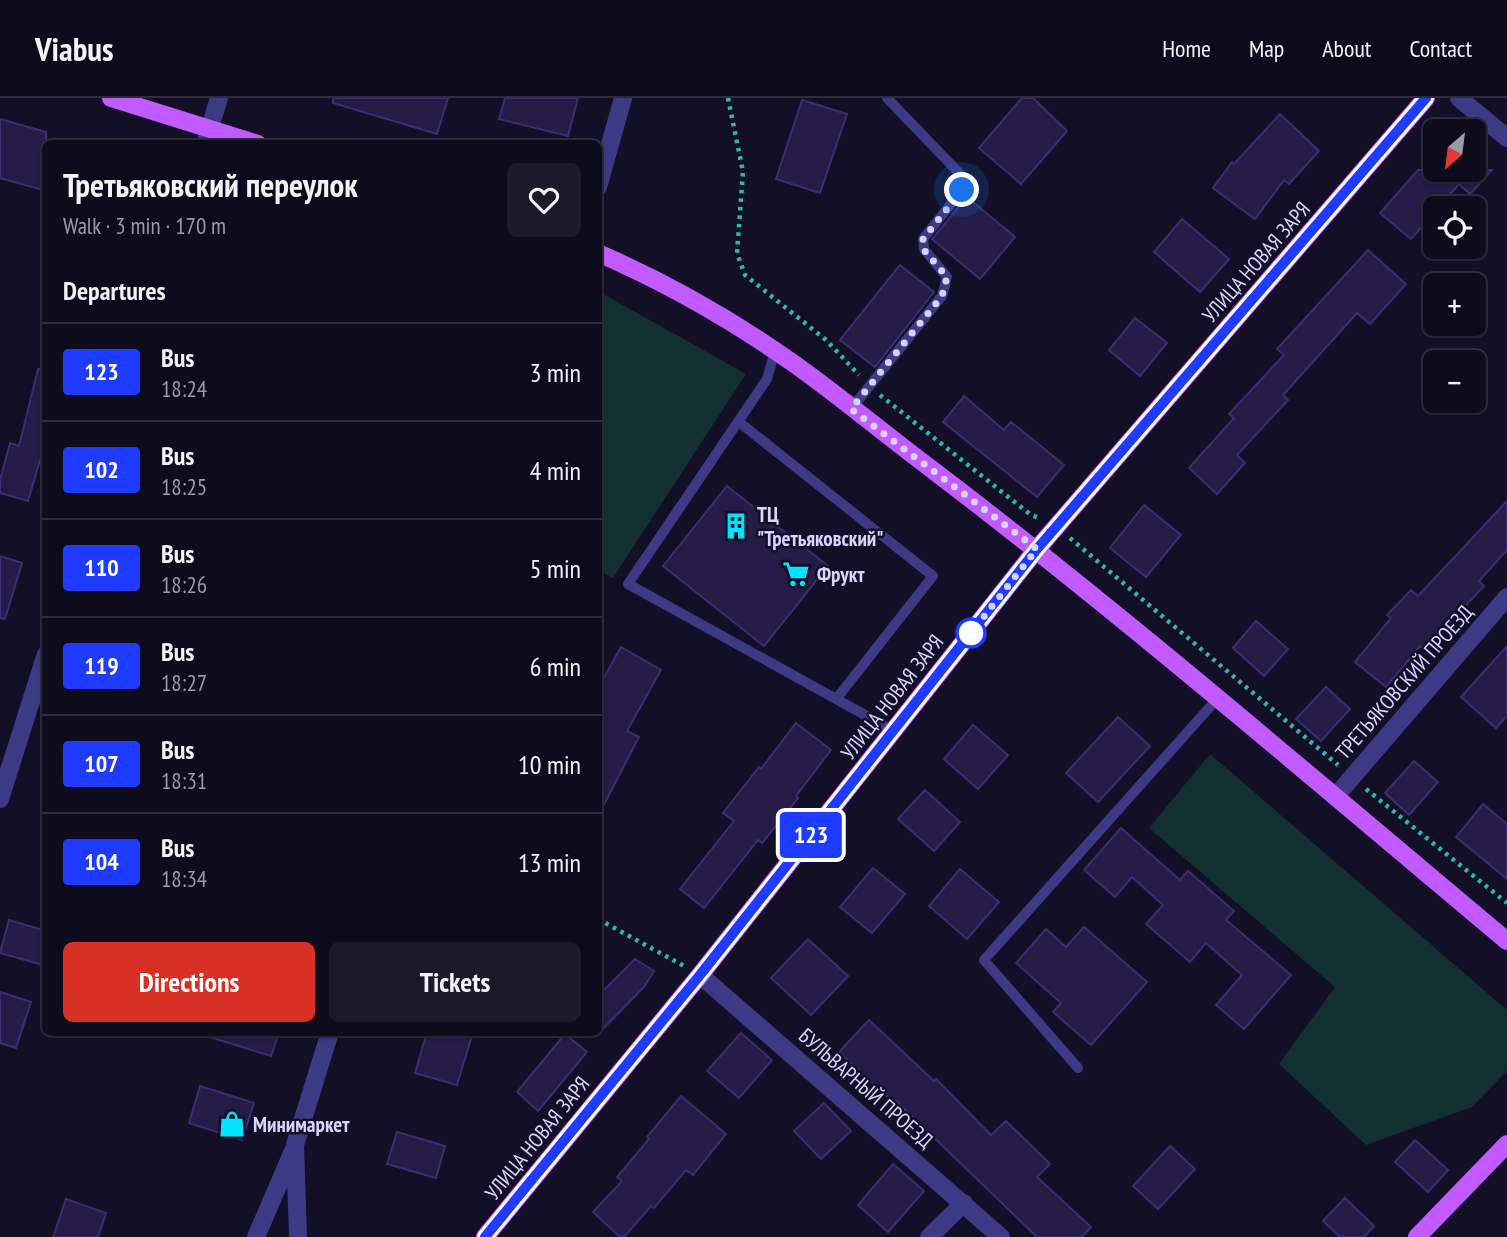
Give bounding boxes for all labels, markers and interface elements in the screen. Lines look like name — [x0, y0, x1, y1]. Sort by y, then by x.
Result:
text: Viabus — [35, 27, 114, 70]
text: Home — [1162, 33, 1211, 64]
text: Map — [1249, 33, 1284, 64]
text: About — [1322, 33, 1371, 64]
text: Contact — [1409, 33, 1472, 64]
north arrow — [1423, 119, 1486, 182]
map controls — [1423, 119, 1486, 413]
text: Третьяковский переулок — [63, 163, 358, 206]
button: heart — [507, 163, 581, 237]
your location — [944, 172, 979, 207]
street label: УЛИЦА НОВАЯ ЗАРЯ — [1196, 196, 1316, 328]
button: locate — [1423, 196, 1486, 259]
text: Walk · 3 min · 170 m — [63, 211, 226, 240]
button: + — [1423, 273, 1486, 336]
text: Departures — [63, 274, 166, 307]
text: Bus — [161, 341, 194, 374]
button: − — [1423, 350, 1486, 413]
text: 123 — [84, 356, 119, 387]
text: 3 min — [530, 356, 581, 389]
text: 18:24 — [161, 374, 207, 403]
text: Bus — [161, 439, 194, 472]
text: 102 — [84, 454, 119, 485]
text: 4 min — [530, 454, 581, 487]
text: 18:25 — [161, 472, 207, 501]
place label: ТЦ "Третьяковский" — [757, 501, 884, 552]
building icon: ТЦ "Третьяковский" — [721, 511, 751, 541]
text: Bus — [161, 537, 194, 570]
text: 110 — [84, 552, 119, 583]
text: 5 min — [530, 552, 581, 585]
supermarket icon: Фрукт — [781, 559, 811, 589]
place label: Фрукт — [817, 561, 865, 588]
text: 18:26 — [161, 570, 207, 599]
street label: ТРЕТЬЯКОВСКИЙ ПРОЕЗД — [1329, 599, 1479, 765]
unlabelled marker — [956, 618, 986, 648]
street label: УЛИЦА НОВАЯ ЗАРЯ — [835, 629, 949, 765]
text: Bus — [161, 635, 194, 668]
text: 119 — [84, 650, 119, 681]
text: 6 min — [530, 650, 581, 683]
text: 18:27 — [161, 668, 207, 697]
text: Bus — [161, 733, 194, 766]
text: 107 — [84, 748, 119, 779]
text: 10 min — [518, 748, 581, 781]
text: 18:31 — [161, 766, 207, 795]
line badge: 123 — [771, 812, 851, 858]
text: 123 — [794, 819, 828, 850]
text: Bus — [161, 831, 194, 864]
text: 104 — [84, 846, 119, 877]
text: 13 min — [518, 846, 581, 879]
text: 18:34 — [161, 864, 207, 893]
button: Directions — [63, 942, 315, 1022]
button: Tickets — [329, 942, 581, 1022]
street label: БУЛЬВАРНЫЙ ПРОЕЗД — [793, 1022, 939, 1154]
street label: УЛИЦА НОВАЯ ЗАРЯ — [479, 1071, 595, 1205]
shop icon: Минимаркет — [217, 1109, 247, 1139]
place label: Минимаркет — [253, 1111, 350, 1138]

